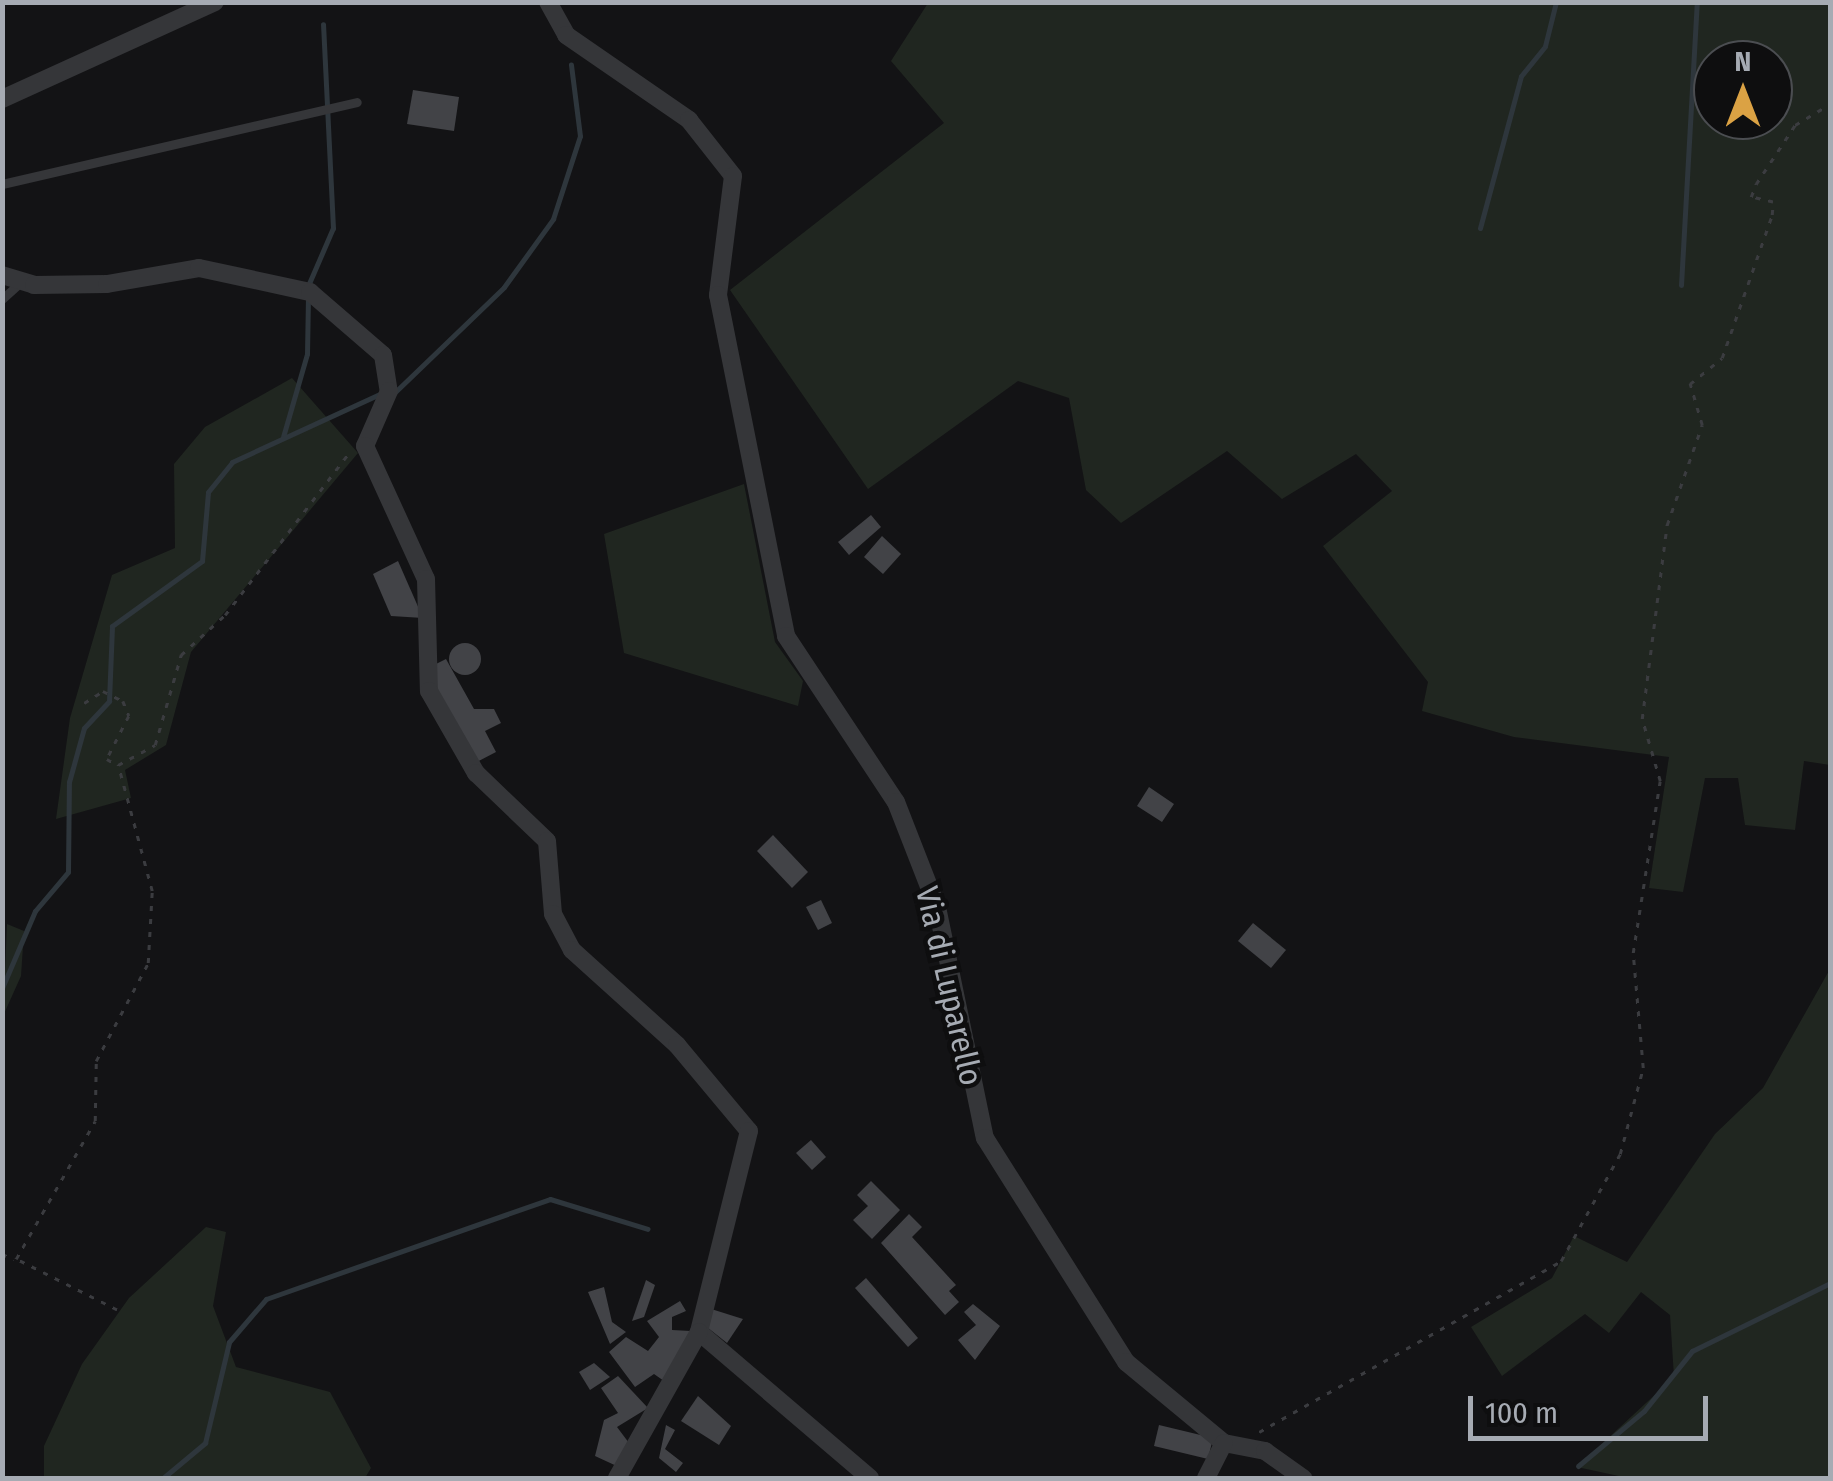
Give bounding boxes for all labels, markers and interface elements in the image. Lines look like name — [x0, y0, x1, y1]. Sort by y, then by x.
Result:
north arrow — [1693, 40, 1793, 140]
text: N — [1735, 45, 1751, 78]
street label: Via di Luparello — [907, 883, 991, 1089]
scale bar — [1473, 1376, 1713, 1438]
text: 100 m — [1485, 1395, 1558, 1431]

